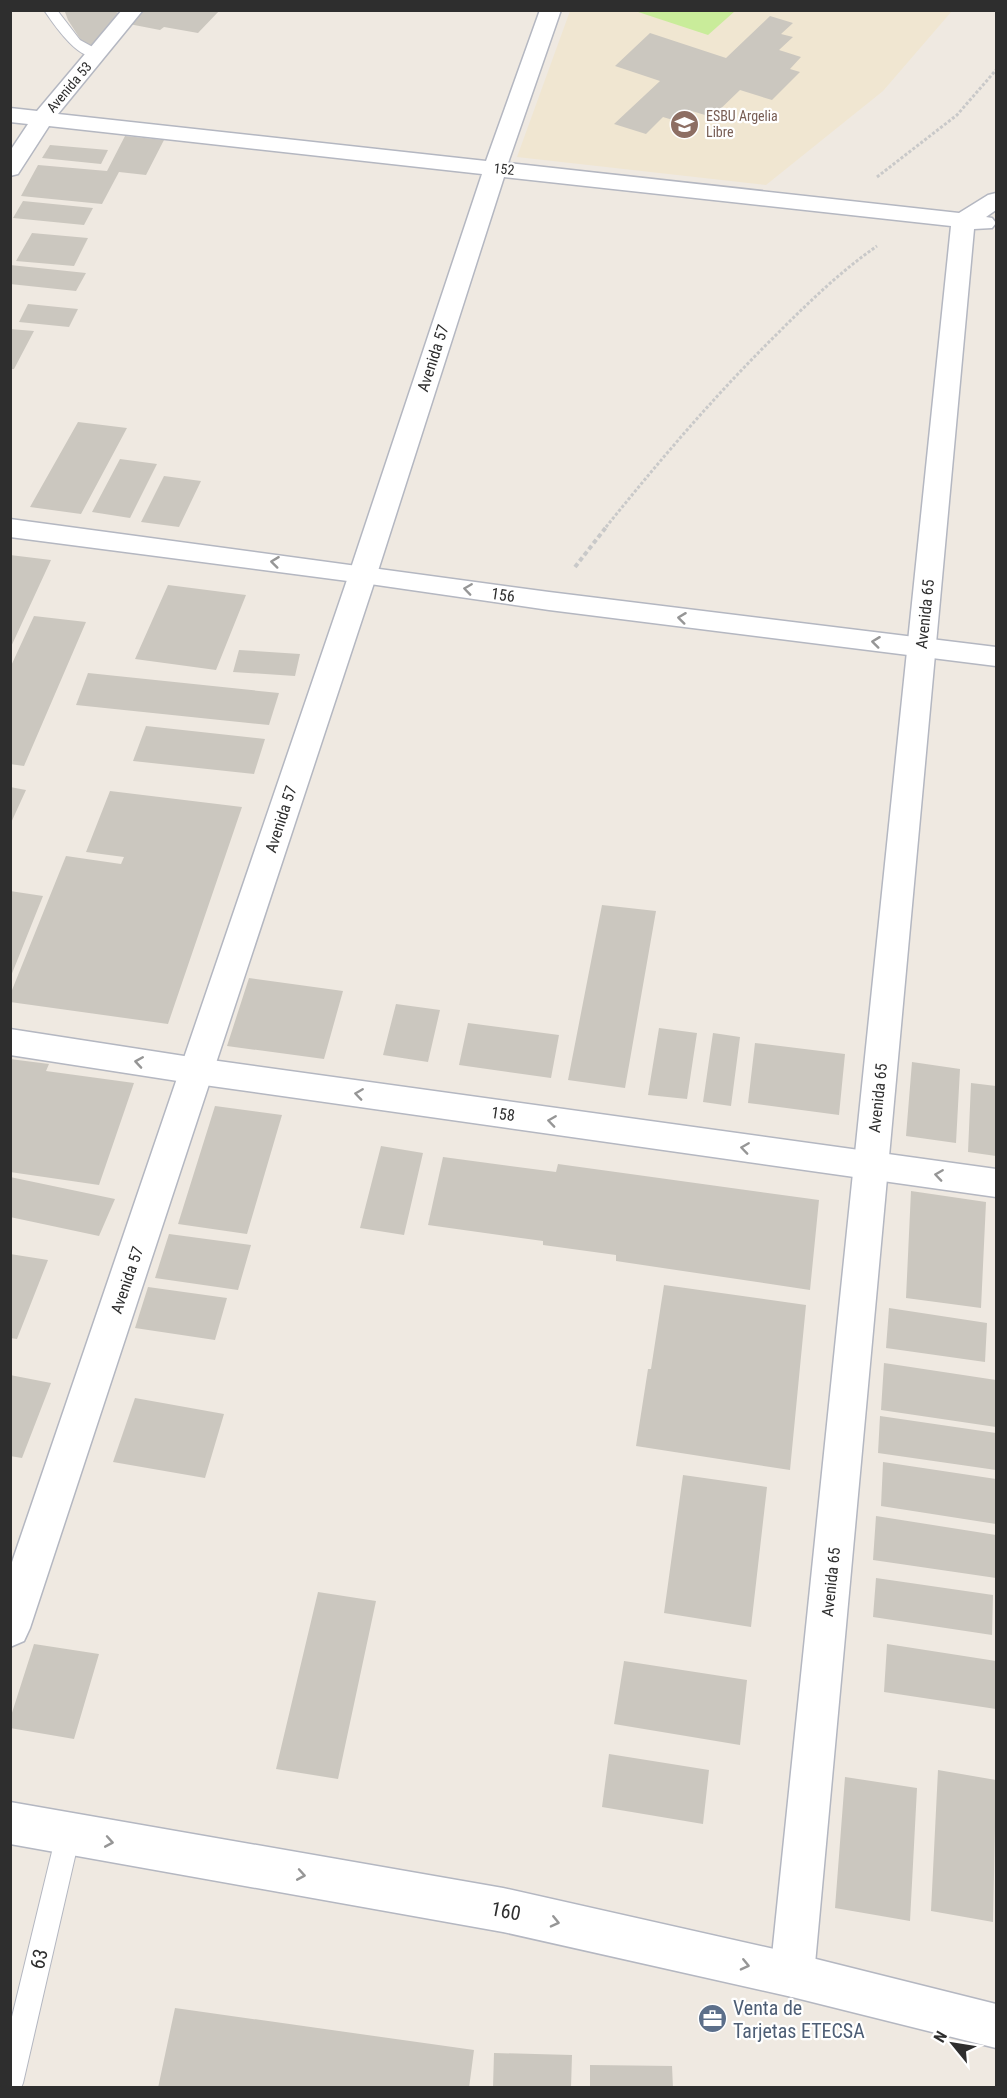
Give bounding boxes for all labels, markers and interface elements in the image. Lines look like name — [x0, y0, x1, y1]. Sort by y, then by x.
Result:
street label: Avenida 53 — [43, 59, 95, 115]
school or university icon: ESBU Argelia Libre — [669, 108, 701, 140]
place label: ESBU Argelia Libre — [706, 108, 778, 140]
street label: 152 — [493, 160, 515, 178]
street label: Avenida 57 — [413, 322, 453, 394]
one-way arrow — [271, 557, 280, 569]
street label: Avenida 65 — [912, 578, 938, 650]
one-way arrow — [464, 584, 473, 596]
street label: 156 — [490, 584, 516, 606]
one-way arrow — [678, 612, 687, 625]
one-way arrow — [871, 636, 881, 648]
street label: Avenida 57 — [261, 783, 301, 855]
one-way arrow — [135, 1057, 144, 1069]
street label: Avenida 65 — [865, 1062, 891, 1134]
one-way arrow — [355, 1088, 364, 1100]
street label: 158 — [490, 1103, 516, 1125]
one-way arrow — [548, 1115, 557, 1127]
one-way arrow — [741, 1142, 750, 1155]
one-way arrow — [934, 1169, 943, 1181]
street label: Avenida 57 — [107, 1244, 147, 1316]
street label: Avenida 65 — [818, 1546, 844, 1618]
one-way arrow — [104, 1835, 114, 1848]
one-way arrow — [296, 1868, 306, 1881]
street label: 160 — [489, 1896, 523, 1926]
one-way arrow — [550, 1915, 560, 1928]
street label: 63 — [25, 1947, 53, 1971]
one-way arrow — [740, 1957, 750, 1970]
place label: Venta de Tarjetas ETECSA — [733, 1996, 865, 2043]
office icon: Venta de Tarjetas ETECSA — [696, 2003, 728, 2035]
north arrow — [923, 2014, 983, 2074]
text: N — [930, 2028, 951, 2046]

